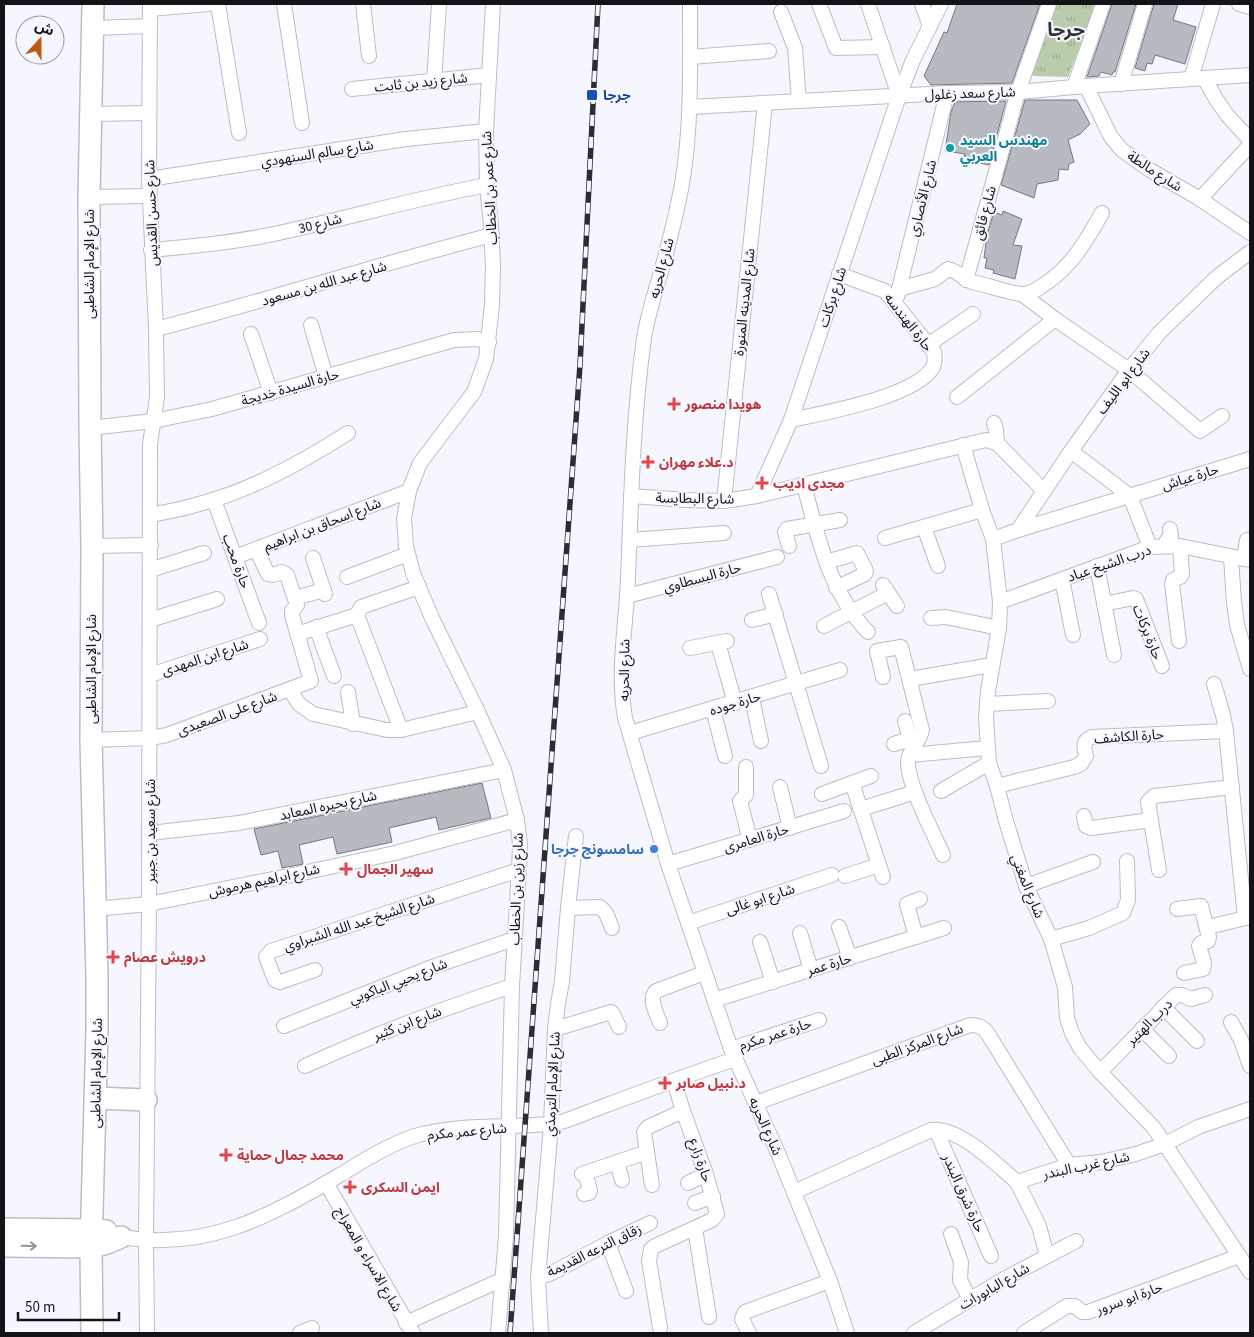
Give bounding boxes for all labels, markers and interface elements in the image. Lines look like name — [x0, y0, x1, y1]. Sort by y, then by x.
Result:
north arrow — [15, 15, 65, 65]
text: ش — [32, 16, 57, 42]
district label: جرجا — [1047, 17, 1085, 44]
street label: شارع زيد بن ثابت — [374, 68, 469, 98]
street label: شارع سعد زغلول — [924, 82, 1016, 106]
place label: جرجا — [603, 86, 631, 106]
marker: جرجا — [585, 88, 599, 102]
street label: شارع عمر بن الخطاب — [477, 130, 503, 245]
place label: مهندس السيد العربي — [960, 131, 1047, 167]
street label: شارع سالم السنهودي — [259, 135, 375, 173]
marker: مهندس السيد العربي — [944, 142, 956, 154]
street label: شارع مالطة — [1123, 147, 1186, 197]
street label: شارع الأنصاري — [904, 158, 942, 239]
street label: شارع حسن القديس — [140, 159, 164, 267]
street label: شارع فائق — [968, 184, 1002, 243]
street label: شارع الإمام الشاطبى — [80, 209, 100, 319]
street label: شارع 30 — [296, 209, 344, 239]
street label: شارع الحريه — [644, 236, 680, 301]
street label: شارع المدينه المنورة — [729, 247, 761, 357]
street label: شارع عبد الله بن مسعود — [259, 256, 389, 311]
street label: شارع بركات — [814, 264, 852, 330]
street label: حارة الهندسه — [879, 289, 937, 356]
street label: شارع ابو الليف — [1092, 344, 1155, 419]
street label: حارة السيدة خديجة — [239, 364, 342, 411]
place label: هويدا منصور — [684, 395, 762, 415]
marker: هويدا منصور — [667, 397, 681, 411]
place label: د.علاء مهران — [659, 453, 733, 473]
marker: د.علاء مهران — [641, 455, 655, 469]
street label: حارة عياش — [1159, 460, 1221, 496]
place label: مجدى اديب — [773, 474, 845, 494]
marker: مجدى اديب — [755, 476, 769, 490]
street label: شارع البطايسة — [655, 488, 735, 510]
street label: شارع اسحاق بن ابراهيم — [261, 493, 384, 557]
street label: حارة محب — [217, 531, 255, 592]
street label: درب الشيخ عياد — [1065, 540, 1154, 588]
street label: حارة البسطاوي — [661, 558, 744, 598]
street label: حارة بركات — [1127, 602, 1167, 663]
street label: شارع الإمام الشاطبى — [82, 614, 102, 724]
street label: شارع ابن المهدى — [159, 634, 251, 681]
street label: شارع الحريه — [614, 639, 636, 701]
street label: شارع على الصعيدى — [174, 687, 280, 741]
street label: حارة جوده — [707, 687, 763, 721]
street label: حارة الكاشف — [1094, 725, 1165, 749]
street label: شارع سعيد بن جبير — [141, 779, 161, 884]
street label: شارع بحيره المعابد — [278, 786, 379, 826]
street label: حارة العامرى — [721, 820, 791, 858]
street label: شارع زين بن الخطاب — [505, 832, 529, 946]
place label: سامسونج جرجا — [551, 840, 644, 860]
marker: سامسونج جرجا — [648, 843, 660, 855]
street label: شارع المغني — [1005, 851, 1049, 922]
street label: شارع ابراهيم هرموش — [207, 859, 322, 903]
place label: سهير الجمال — [357, 860, 434, 880]
marker: سهير الجمال — [339, 862, 353, 876]
street label: شارع ابو غالى — [723, 879, 797, 921]
street label: شارع الشيخ عبد الله الشبراوي — [281, 889, 438, 957]
place label: درويش عصام — [124, 948, 206, 968]
street label: حارة عمر — [803, 949, 854, 982]
marker: درويش عصام — [106, 950, 120, 964]
street label: شارع يحيي الباكوبي — [346, 954, 451, 1010]
street label: درب الهتير — [1121, 995, 1178, 1051]
street label: شارع ابن كثير — [369, 1002, 445, 1047]
street label: حارة عمر مكرم — [737, 1014, 814, 1056]
street label: شارع الإمام الشاطبى — [86, 1018, 108, 1128]
street label: شارع المركز الطبى — [869, 1019, 966, 1071]
street label: شارع الإمام الترمذي — [540, 1031, 566, 1137]
place label: د.نبيل صابر — [675, 1074, 746, 1094]
marker: د.نبيل صابر — [658, 1076, 672, 1090]
street label: شارع الحريه — [743, 1094, 787, 1159]
street label: شارع عمر مكرم — [426, 1119, 508, 1145]
street label: حارة زارع — [683, 1135, 717, 1185]
place label: محمد جمال حماية — [237, 1146, 344, 1166]
street label: شارع غرب البندر — [1040, 1147, 1132, 1185]
marker: محمد جمال حماية — [219, 1148, 233, 1162]
street label: حارة شرق البندر — [936, 1150, 989, 1236]
place label: ايمن السكرى — [361, 1178, 440, 1198]
marker: ايمن السكرى — [343, 1180, 357, 1194]
street label: شارع الاسراء و المعراج — [330, 1203, 406, 1316]
street label: زقاق الترعه القديمة — [544, 1219, 645, 1282]
one-way arrow — [20, 1241, 36, 1251]
street label: شارع البابورات — [956, 1259, 1033, 1315]
street label: حارة ابو سرور — [1092, 1278, 1166, 1321]
scale bar — [18, 1290, 119, 1322]
text: 50 m — [25, 1297, 55, 1318]

